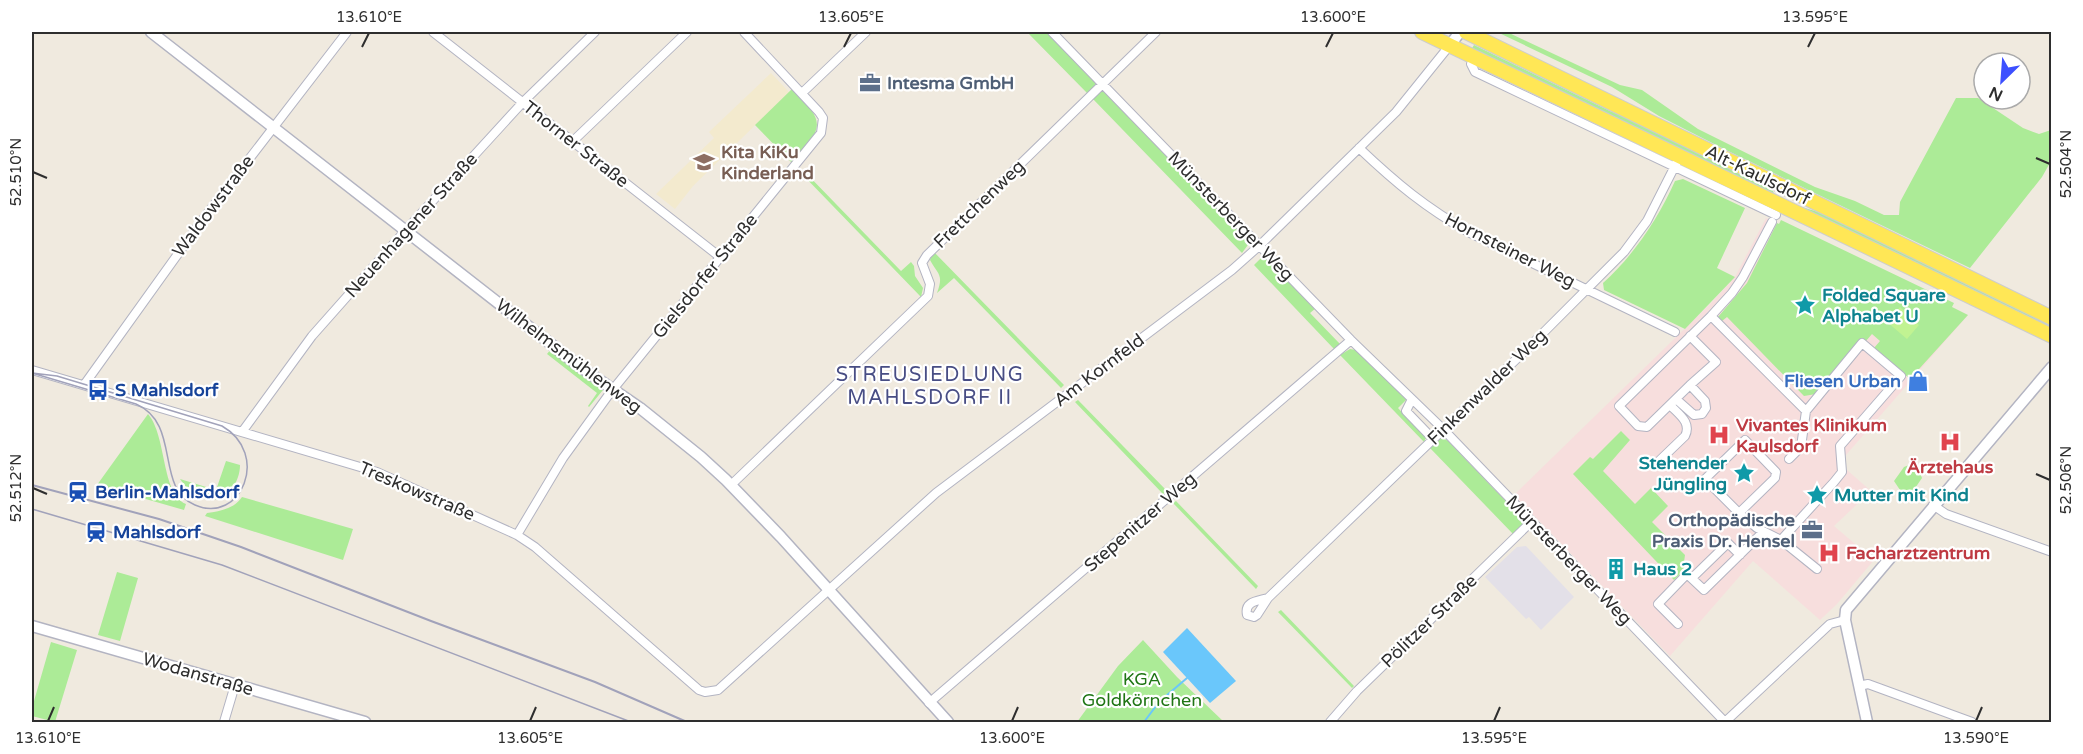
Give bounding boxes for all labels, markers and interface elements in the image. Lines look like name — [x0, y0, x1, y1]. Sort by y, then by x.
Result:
text: 13.610°E — [336, 8, 402, 26]
text: 13.605°E — [818, 8, 884, 26]
text: 13.600°E — [1300, 8, 1366, 26]
text: 13.595°E — [1782, 8, 1848, 26]
north arrow — [1972, 51, 2032, 111]
office icon: Intesma GmbH — [858, 71, 882, 95]
place label: Intesma GmbH — [887, 72, 1014, 94]
text: N — [1986, 82, 2006, 105]
street label: Thorner Straße — [519, 96, 633, 192]
text: 52.504°N — [2057, 130, 2075, 198]
text: 52.510°N — [7, 138, 25, 206]
street label: Alt-Kaulsdorf — [1702, 140, 1814, 210]
place label: Kita KiKu Kinderland — [721, 141, 814, 184]
street label: Münsterberger Weg — [1163, 147, 1299, 285]
street label: Neuenhagener Straße — [340, 148, 482, 302]
school or university icon: Kita KiKu Kinderland — [692, 150, 716, 174]
street label: Waldowstraße — [167, 151, 259, 261]
street label: Frettchenweg — [929, 155, 1029, 253]
street label: Hornsteiner Weg — [1441, 208, 1579, 292]
street label: Gielsdorfer Straße — [648, 209, 762, 343]
place label: Folded Square Alphabet U — [1822, 284, 1946, 327]
place icon: Folded Square Alphabet U — [1793, 293, 1817, 317]
street label: Wilhelmsmühlenweg — [492, 294, 646, 418]
street label: Finkenwalder Weg — [1423, 324, 1551, 450]
street label: Am Kornfeld — [1049, 329, 1149, 411]
district label: STREUSIEDLUNG MAHLSDORF II — [836, 363, 1024, 410]
shop icon: Fliesen Urban — [1906, 369, 1930, 393]
place label: Fliesen Urban — [1784, 370, 1901, 392]
bus stop icon: S Mahlsdorf — [86, 378, 110, 402]
place label: S Mahlsdorf — [115, 379, 220, 401]
place label: Vivantes Klinikum Kaulsdorf — [1736, 414, 1887, 457]
hospital icon: Vivantes Klinikum Kaulsdorf — [1707, 423, 1731, 447]
hospital icon: Ärztehaus — [1938, 430, 1962, 454]
text: 52.506°N — [2057, 446, 2075, 514]
place label: Stehender Jüngling — [1639, 452, 1728, 495]
text: 52.512°N — [7, 454, 25, 522]
place label: Ärztehaus — [1907, 456, 1994, 478]
street label: Treskowstraße — [356, 457, 478, 525]
place icon: Stehender Jüngling — [1732, 461, 1756, 485]
street label: Stepenitzer Weg — [1080, 467, 1200, 577]
station icon: Berlin-Mahlsdorf — [66, 480, 90, 504]
place label: Berlin-Mahlsdorf — [95, 481, 241, 503]
place icon: Mutter mit Kind — [1805, 483, 1829, 507]
place label: Mutter mit Kind — [1834, 484, 1969, 506]
street label: Münsterberger Weg — [1501, 491, 1637, 629]
place label: Orthopädische Praxis Dr. Hensel — [1652, 509, 1795, 552]
office icon: Orthopädische Praxis Dr. Hensel — [1800, 518, 1824, 542]
station icon: Mahlsdorf — [84, 520, 108, 544]
place label: Mahlsdorf — [113, 521, 202, 543]
hospital icon: Facharztzentrum — [1817, 541, 1841, 565]
place label: Facharztzentrum — [1846, 542, 1990, 564]
building icon: Haus 2 — [1604, 557, 1628, 581]
place label: Haus 2 — [1633, 558, 1692, 580]
street label: Pölitzer Straße — [1376, 570, 1482, 672]
street label: Wodanstraße — [140, 648, 256, 700]
park label: KGA Goldkörnchen — [1082, 668, 1202, 711]
text: 13.610°E — [15, 729, 81, 747]
text: 13.605°E — [497, 729, 563, 747]
text: 13.600°E — [979, 729, 1045, 747]
text: 13.595°E — [1461, 729, 1527, 747]
text: 13.590°E — [1943, 729, 2009, 747]

